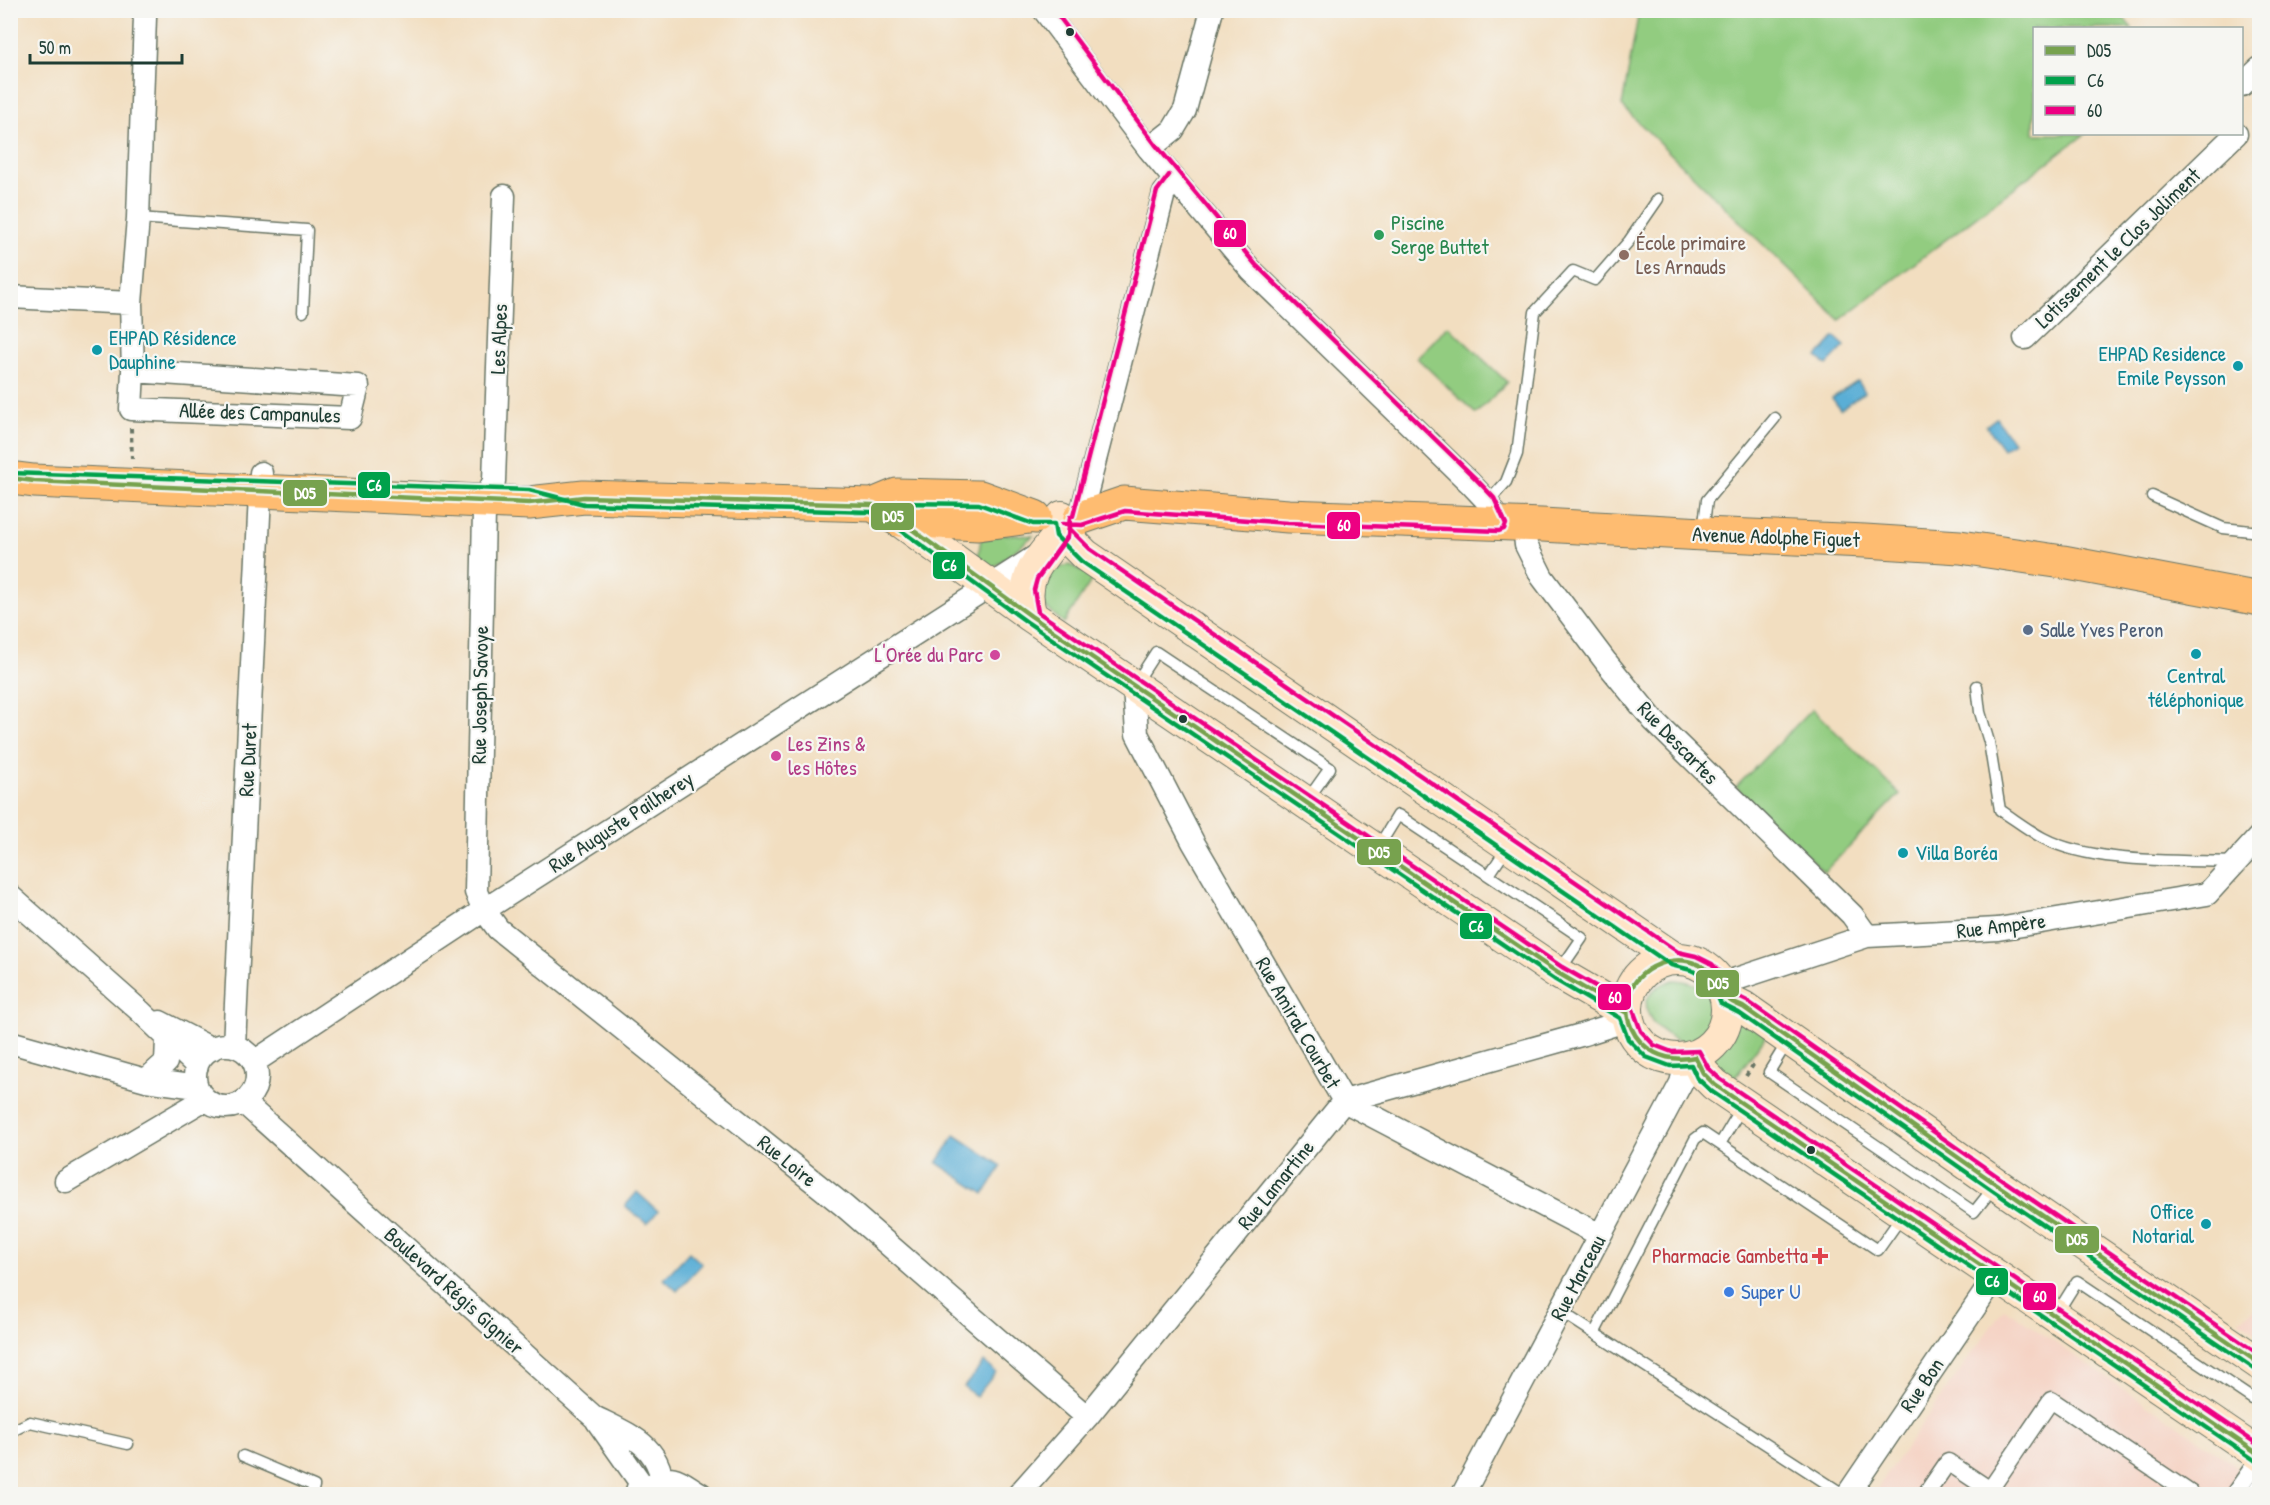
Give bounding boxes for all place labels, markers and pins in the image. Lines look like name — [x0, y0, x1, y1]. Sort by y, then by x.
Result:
unlabelled marker — [1064, 26, 1076, 38]
place label: Piscine Serge Buttet — [1391, 208, 1489, 261]
marker: Piscine Serge Buttet — [1372, 228, 1386, 242]
place label: École primaire Les Arnauds — [1636, 228, 1746, 281]
marker: École primaire Les Arnauds — [1617, 248, 1631, 262]
place label: EHPAD Résidence Dauphine — [109, 323, 237, 376]
place label: EHPAD Residence Emile Peysson — [2099, 339, 2226, 392]
marker: EHPAD Résidence Dauphine — [90, 343, 104, 357]
marker: EHPAD Residence Emile Peysson — [2231, 359, 2245, 373]
place label: Salle Yves Peron — [2040, 615, 2164, 644]
marker: Salle Yves Peron — [2021, 623, 2035, 637]
place label: L'Orée du Parc — [874, 640, 984, 669]
marker: Central téléphonique — [2189, 647, 2203, 661]
marker: L'Orée du Parc — [988, 648, 1002, 662]
place label: Central téléphonique — [2148, 661, 2244, 714]
unlabelled marker — [1177, 713, 1189, 725]
place label: Les Zins & les Hôtes — [788, 729, 866, 782]
marker: Les Zins & les Hôtes — [769, 749, 783, 763]
place label: Villa Boréa — [1915, 838, 1997, 867]
marker: Villa Boréa — [1896, 846, 1910, 860]
unlabelled marker — [1805, 1144, 1817, 1156]
place label: Office Notarial — [2132, 1197, 2194, 1250]
marker: Office Notarial — [2199, 1217, 2213, 1231]
place label: Pharmacie Gambetta — [1652, 1241, 1808, 1270]
marker: Pharmacie Gambetta — [1813, 1249, 1827, 1263]
place label: Super U — [1741, 1277, 1801, 1306]
marker: Super U — [1722, 1285, 1736, 1299]

